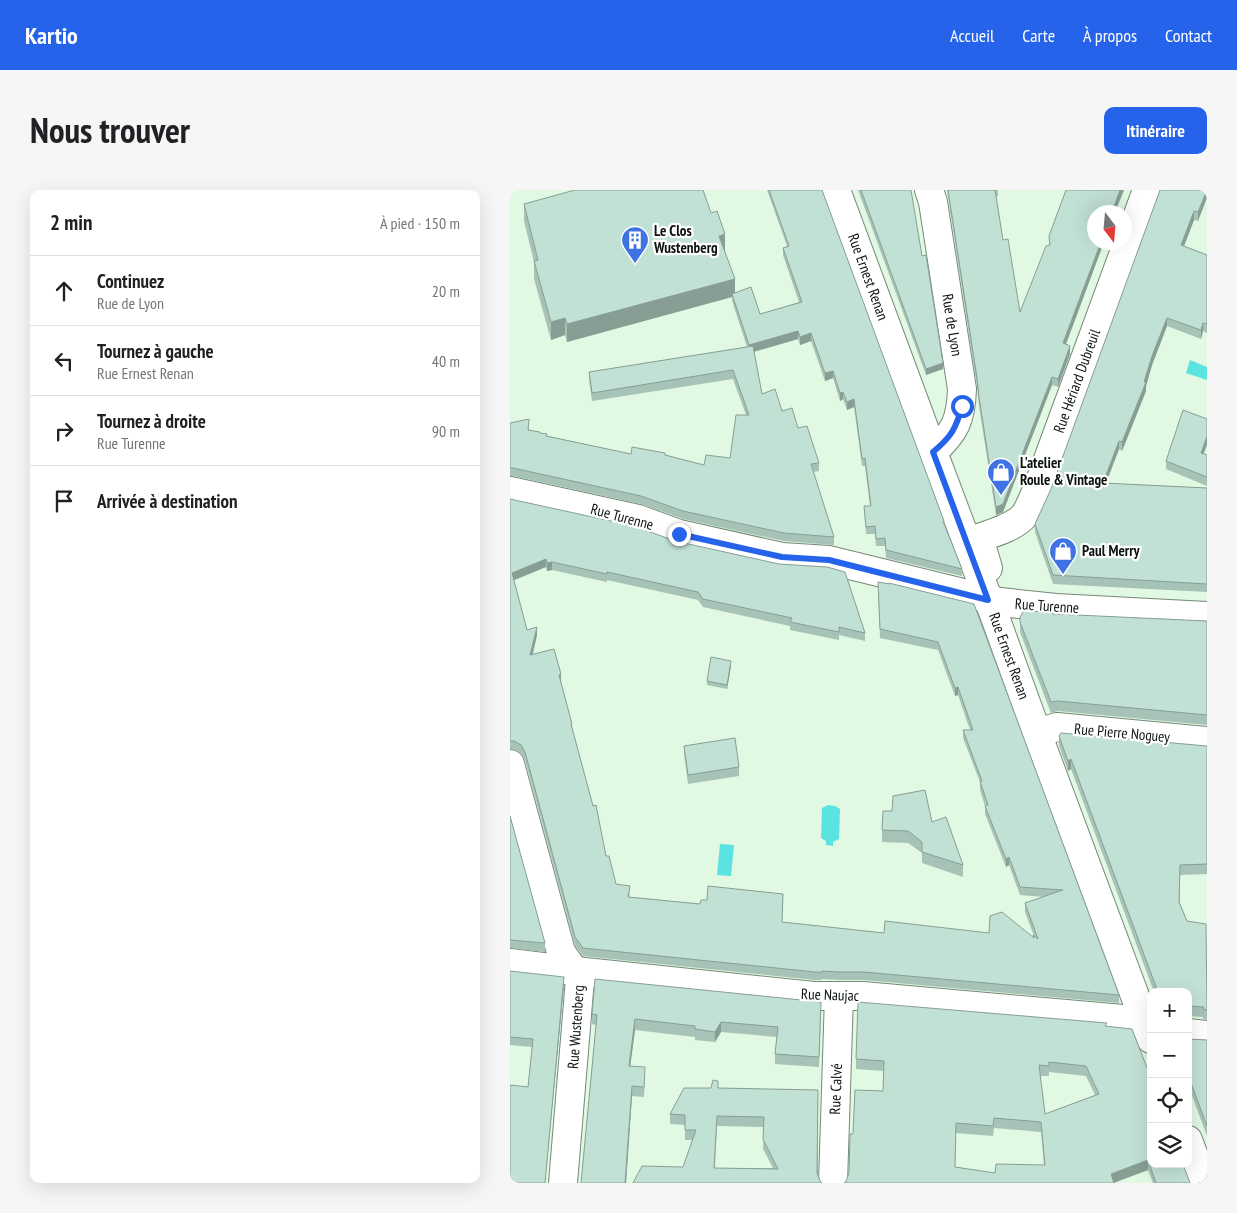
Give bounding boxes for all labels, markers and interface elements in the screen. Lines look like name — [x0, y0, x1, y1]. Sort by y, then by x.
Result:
text: Kartio — [25, 20, 78, 51]
text: Accueil — [950, 24, 994, 47]
text: Carte — [1022, 24, 1055, 47]
text: À propos — [1083, 24, 1137, 47]
text: Contact — [1165, 24, 1212, 47]
text: Nous trouver — [30, 107, 190, 153]
button: Itinéraire — [1104, 107, 1207, 154]
north arrow — [1087, 205, 1132, 250]
text: 2 min — [50, 209, 92, 236]
text: À pied · 150 m — [380, 213, 460, 233]
place label: Le Clos Wustenberg — [653, 221, 718, 257]
building icon: Le Clos Wustenberg — [620, 225, 650, 264]
street label: Rue Ernest Renan — [844, 231, 893, 323]
text: Continuez — [97, 269, 164, 293]
icon: ahead — [50, 277, 78, 305]
text: 20 m — [432, 281, 460, 301]
street label: Rue de Lyon — [938, 292, 967, 357]
text: Rue de Lyon — [97, 293, 164, 313]
street label: Rue Hériard Dubreuil — [1049, 326, 1104, 435]
text: Tournez à gauche — [97, 339, 214, 363]
icon: left — [50, 347, 78, 375]
text: 40 m — [432, 351, 460, 371]
text: Rue Ernest Renan — [97, 363, 194, 383]
route start — [951, 395, 974, 418]
text: Tournez à droite — [97, 409, 206, 433]
icon: right — [50, 417, 78, 445]
text: 90 m — [432, 421, 460, 441]
text: Rue Turenne — [97, 433, 166, 453]
place label: L'atelier Roule & Vintage — [1020, 453, 1108, 489]
shop icon: L'atelier Roule & Vintage — [986, 457, 1016, 496]
icon: arrive — [50, 487, 78, 515]
text: Arrivée à destination — [97, 489, 238, 513]
street label: Rue Turenne — [589, 499, 656, 534]
route end — [668, 523, 691, 546]
shop icon: Paul Merry — [1048, 536, 1078, 575]
place label: Paul Merry — [1082, 541, 1141, 560]
street label: Rue Turenne — [1014, 594, 1080, 617]
street label: Rue Ernest Renan — [985, 610, 1034, 702]
street label: Rue Pierre Noguey — [1073, 719, 1171, 746]
street label: Rue Wustenberg — [563, 984, 588, 1070]
street label: Rue Naujac — [801, 984, 860, 1005]
map controls — [1147, 988, 1192, 1168]
button: + — [1147, 988, 1192, 1033]
button: − — [1147, 1033, 1192, 1078]
street label: Rue Calvé — [825, 1063, 846, 1115]
button: locate — [1147, 1078, 1192, 1123]
button: layers — [1147, 1123, 1192, 1168]

